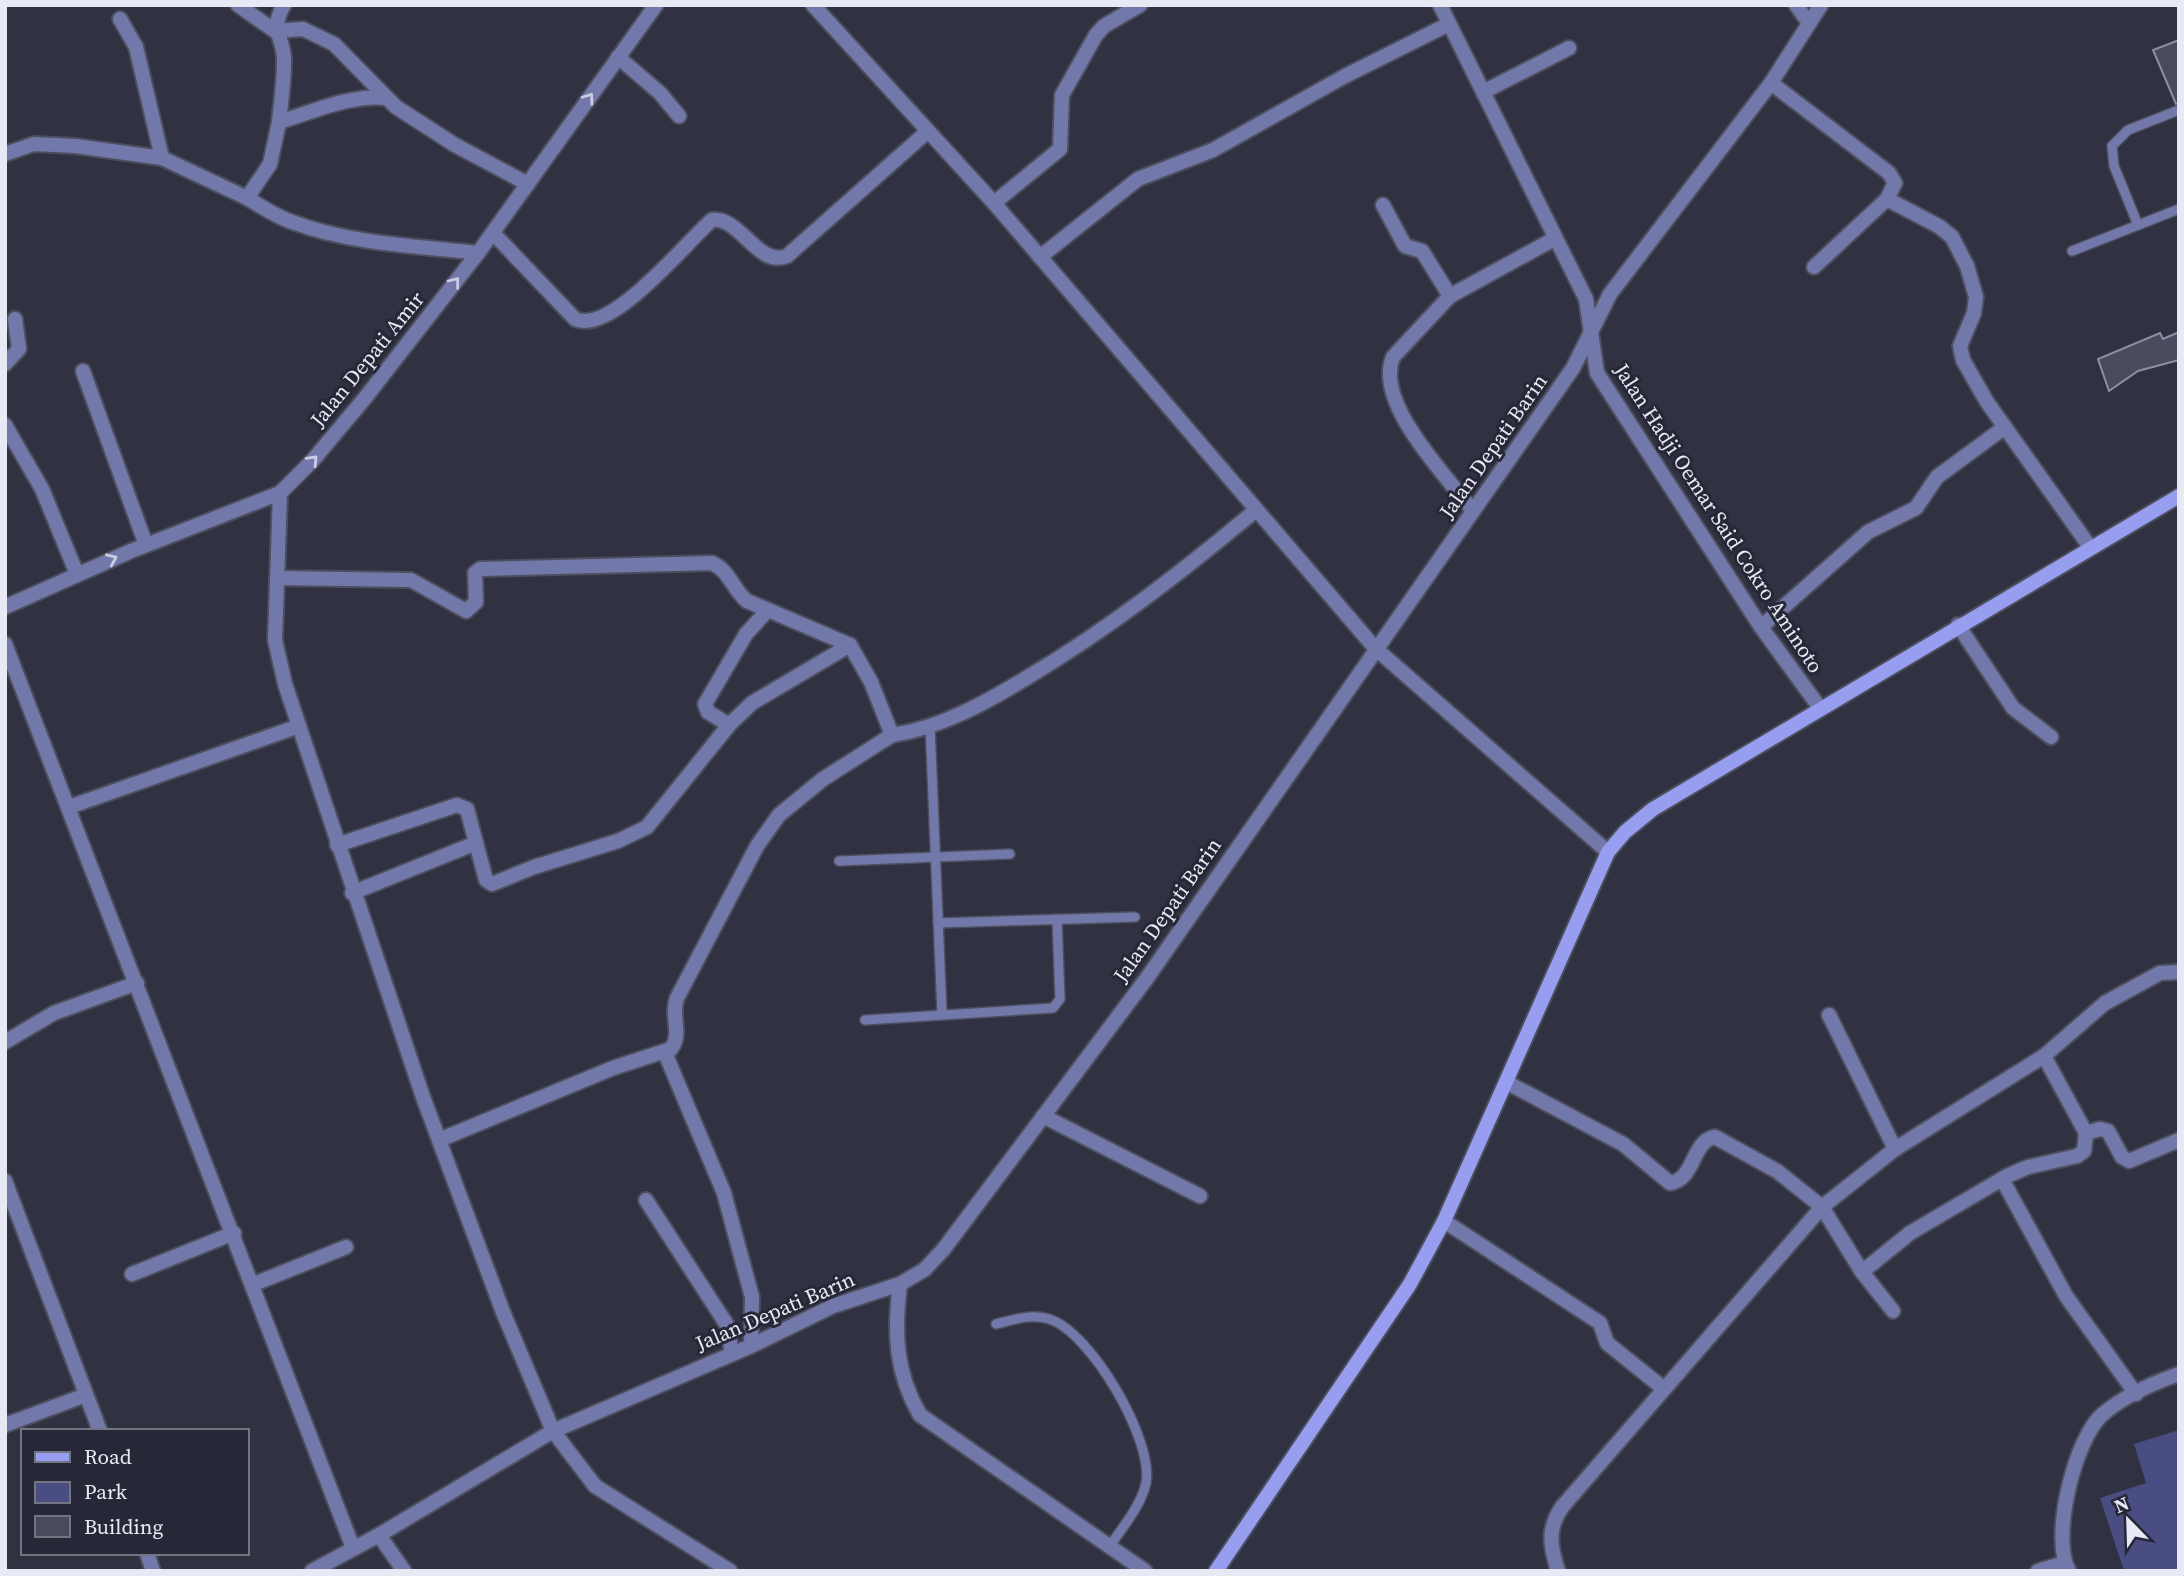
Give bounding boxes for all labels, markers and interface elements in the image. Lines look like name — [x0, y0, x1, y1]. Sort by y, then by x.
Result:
one-way arrow — [581, 93, 593, 106]
one-way arrow — [447, 277, 460, 290]
street label: Jalan Depati Amir — [303, 285, 431, 434]
street label: Jalan Hadji Oemar Said Cokro Aminoto — [1607, 357, 1830, 679]
street label: Jalan Depati Barin — [1432, 368, 1554, 525]
one-way arrow — [305, 455, 318, 468]
one-way arrow — [105, 553, 117, 567]
street label: Jalan Depati Barin — [1106, 832, 1228, 989]
street label: Jalan Depati Barin — [690, 1264, 859, 1358]
legend — [21, 1429, 248, 1555]
text: Road — [84, 1442, 132, 1471]
text: Park — [84, 1477, 128, 1506]
north arrow — [2093, 1485, 2163, 1555]
text: N — [2110, 1490, 2133, 1519]
text: Building — [84, 1512, 163, 1541]

